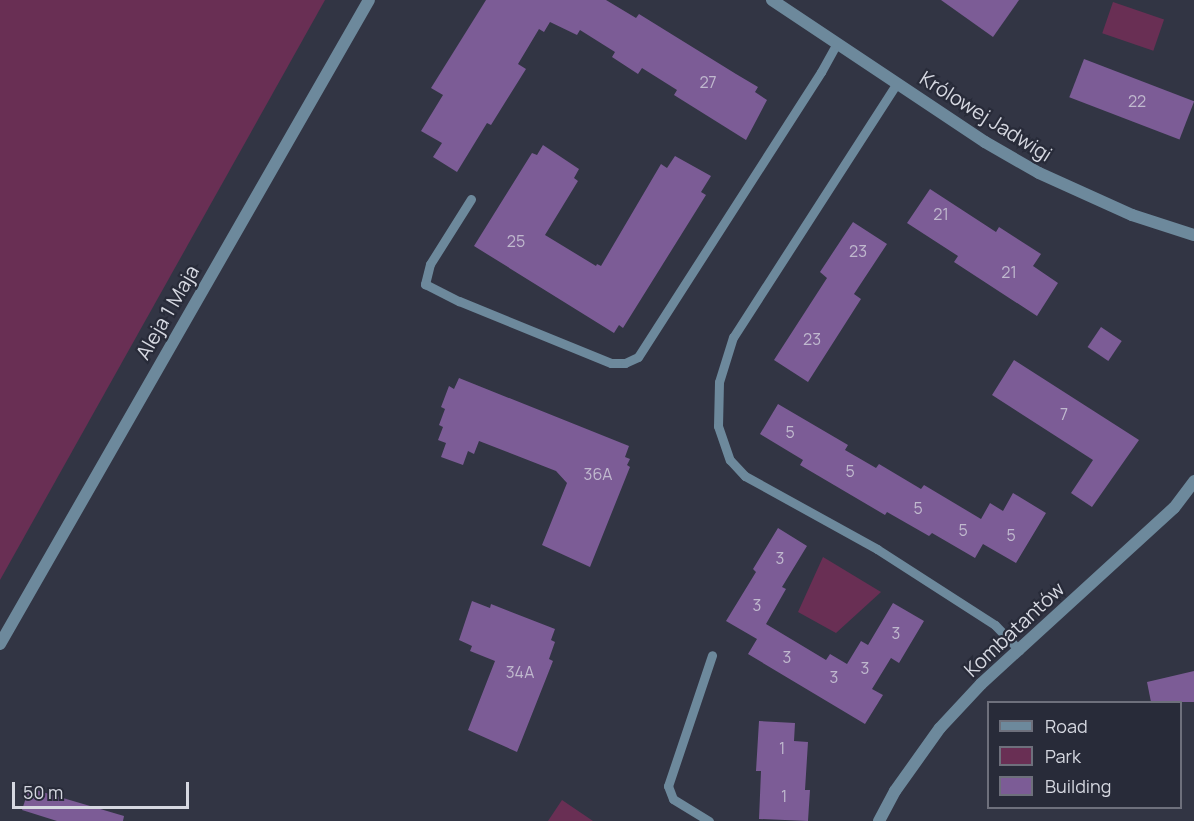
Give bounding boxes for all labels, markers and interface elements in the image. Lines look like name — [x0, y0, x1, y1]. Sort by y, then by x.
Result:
street label: Królowej Jadwigi — [916, 66, 1056, 166]
house number: 27 — [699, 72, 717, 92]
house number: 22 — [1128, 91, 1146, 111]
house number: 21 — [933, 204, 949, 224]
house number: 25 — [507, 231, 525, 251]
house number: 23 — [849, 241, 867, 261]
street label: Aleja 1 Maja — [130, 261, 204, 363]
house number: 21 — [1001, 262, 1017, 282]
house number: 23 — [803, 329, 821, 349]
house number: 7 — [1060, 404, 1068, 424]
house number: 5 — [785, 422, 795, 442]
house number: 5 — [845, 461, 855, 481]
house number: 36A — [584, 464, 612, 484]
house number: 5 — [913, 498, 923, 518]
house number: 5 — [958, 520, 968, 540]
house number: 5 — [1006, 525, 1016, 545]
house number: 3 — [776, 548, 784, 568]
street label: Kombatantów — [959, 577, 1069, 681]
house number: 3 — [753, 595, 761, 615]
house number: 3 — [892, 623, 900, 643]
house number: 3 — [783, 647, 791, 667]
house number: 3 — [861, 658, 869, 678]
house number: 34A — [506, 662, 534, 682]
house number: 3 — [830, 667, 838, 687]
legend — [987, 701, 1182, 809]
text: Road — [1045, 714, 1088, 738]
house number: 1 — [779, 738, 785, 758]
text: Park — [1045, 744, 1081, 768]
scale bar — [15, 770, 192, 808]
text: Building — [1045, 774, 1111, 798]
text: 50 m — [23, 780, 63, 804]
house number: 1 — [781, 786, 787, 806]

